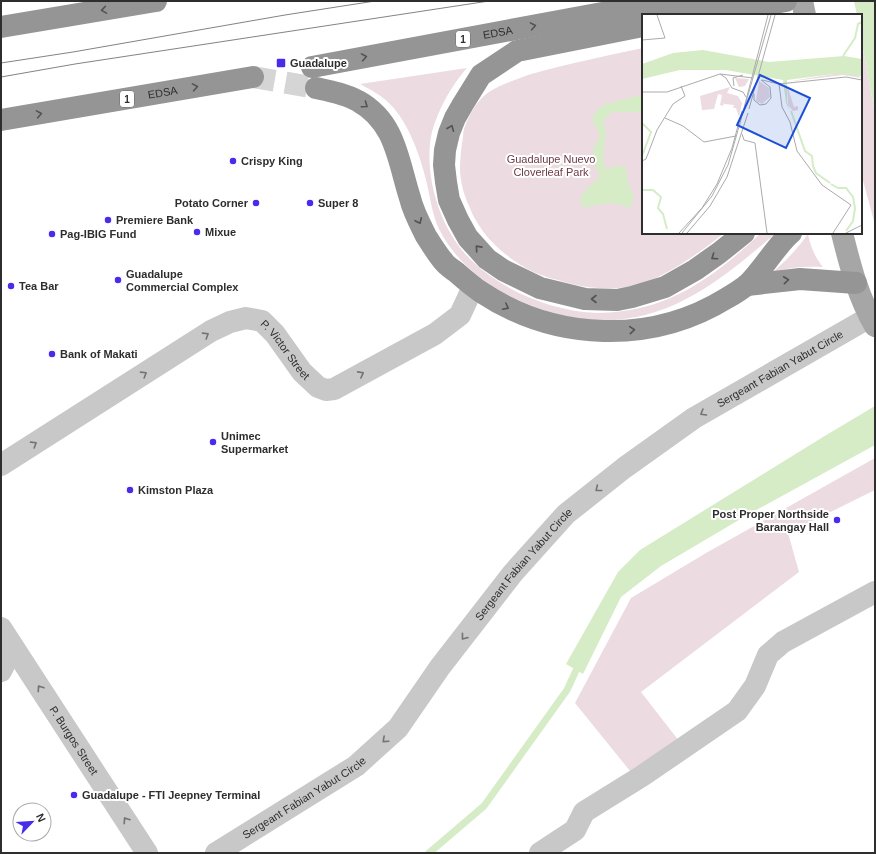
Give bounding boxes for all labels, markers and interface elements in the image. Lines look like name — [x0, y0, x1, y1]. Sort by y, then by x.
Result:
one-way arrow — [101, 5, 107, 14]
inset map — [642, 14, 862, 234]
one-way arrow — [530, 22, 537, 31]
street label: EDSA — [482, 24, 514, 41]
road number: 1 — [456, 31, 470, 47]
one-way arrow — [361, 54, 367, 62]
marker: Guadalupe — [275, 57, 287, 69]
place label: Guadalupe — [290, 57, 347, 69]
one-way arrow — [192, 83, 198, 92]
street label: EDSA — [147, 84, 179, 101]
road number: 1 — [120, 91, 134, 107]
one-way arrow — [361, 100, 368, 107]
one-way arrow — [36, 110, 43, 119]
one-way arrow — [446, 124, 454, 132]
park label: Guadalupe Nuevo Cloverleaf Park — [507, 153, 595, 178]
place label: Crispy King — [241, 155, 303, 167]
marker: Crispy King — [228, 156, 238, 166]
place label: Potato Corner — [175, 197, 249, 209]
place label: Super 8 — [318, 197, 358, 209]
marker: Potato Corner — [251, 198, 261, 208]
marker: Super 8 — [305, 198, 315, 208]
place label: Premiere Bank — [116, 214, 194, 226]
marker: Premiere Bank — [103, 215, 113, 225]
one-way arrow — [414, 216, 422, 224]
place label: Mixue — [205, 226, 236, 238]
marker: Mixue — [192, 227, 202, 237]
place label: Pag-IBIG Fund — [60, 228, 136, 240]
marker: Pag-IBIG Fund — [47, 229, 57, 239]
one-way arrow — [475, 246, 482, 253]
one-way arrow — [711, 252, 718, 259]
place label: Guadalupe Commercial Complex — [126, 268, 239, 293]
marker: Guadalupe Commercial Complex — [113, 275, 123, 285]
one-way arrow — [783, 276, 789, 285]
place label: Tea Bar — [19, 280, 59, 292]
marker: Tea Bar — [6, 281, 16, 291]
one-way arrow — [591, 295, 597, 303]
one-way arrow — [502, 302, 509, 309]
street label: P. Victor Street — [258, 317, 312, 382]
one-way arrow — [629, 325, 635, 334]
street label: Sergeant Fabian Yabut Circle — [715, 328, 845, 410]
one-way arrow — [201, 332, 208, 339]
place label: Bank of Makati — [60, 348, 138, 360]
marker: Bank of Makati — [47, 349, 57, 359]
one-way arrow — [140, 371, 147, 379]
one-way arrow — [357, 371, 364, 379]
one-way arrow — [700, 408, 707, 415]
place label: Unimec Supermarket — [221, 430, 289, 455]
marker: Unimec Supermarket — [208, 437, 218, 447]
one-way arrow — [30, 441, 37, 449]
place label: Kimston Plaza — [138, 484, 214, 496]
marker: Kimston Plaza — [125, 485, 135, 495]
one-way arrow — [595, 485, 602, 492]
street label: Sergeant Fabian Yabut Circle — [473, 506, 574, 623]
place label: Post Proper Northside Barangay Hall — [712, 508, 829, 533]
marker: Post Proper Northside Barangay Hall — [832, 515, 842, 525]
one-way arrow — [461, 632, 468, 639]
one-way arrow — [37, 685, 44, 692]
street label: P. Burgos Street — [47, 704, 101, 777]
one-way arrow — [382, 735, 390, 742]
street label: Sergeant Fabian Yabut Circle — [240, 754, 368, 841]
place label: Guadalupe - FTI Jeepney Terminal — [82, 789, 260, 801]
marker: Guadalupe - FTI Jeepney Terminal — [69, 790, 79, 800]
north arrow — [12, 802, 52, 842]
text: N — [34, 812, 48, 824]
one-way arrow — [123, 817, 130, 824]

